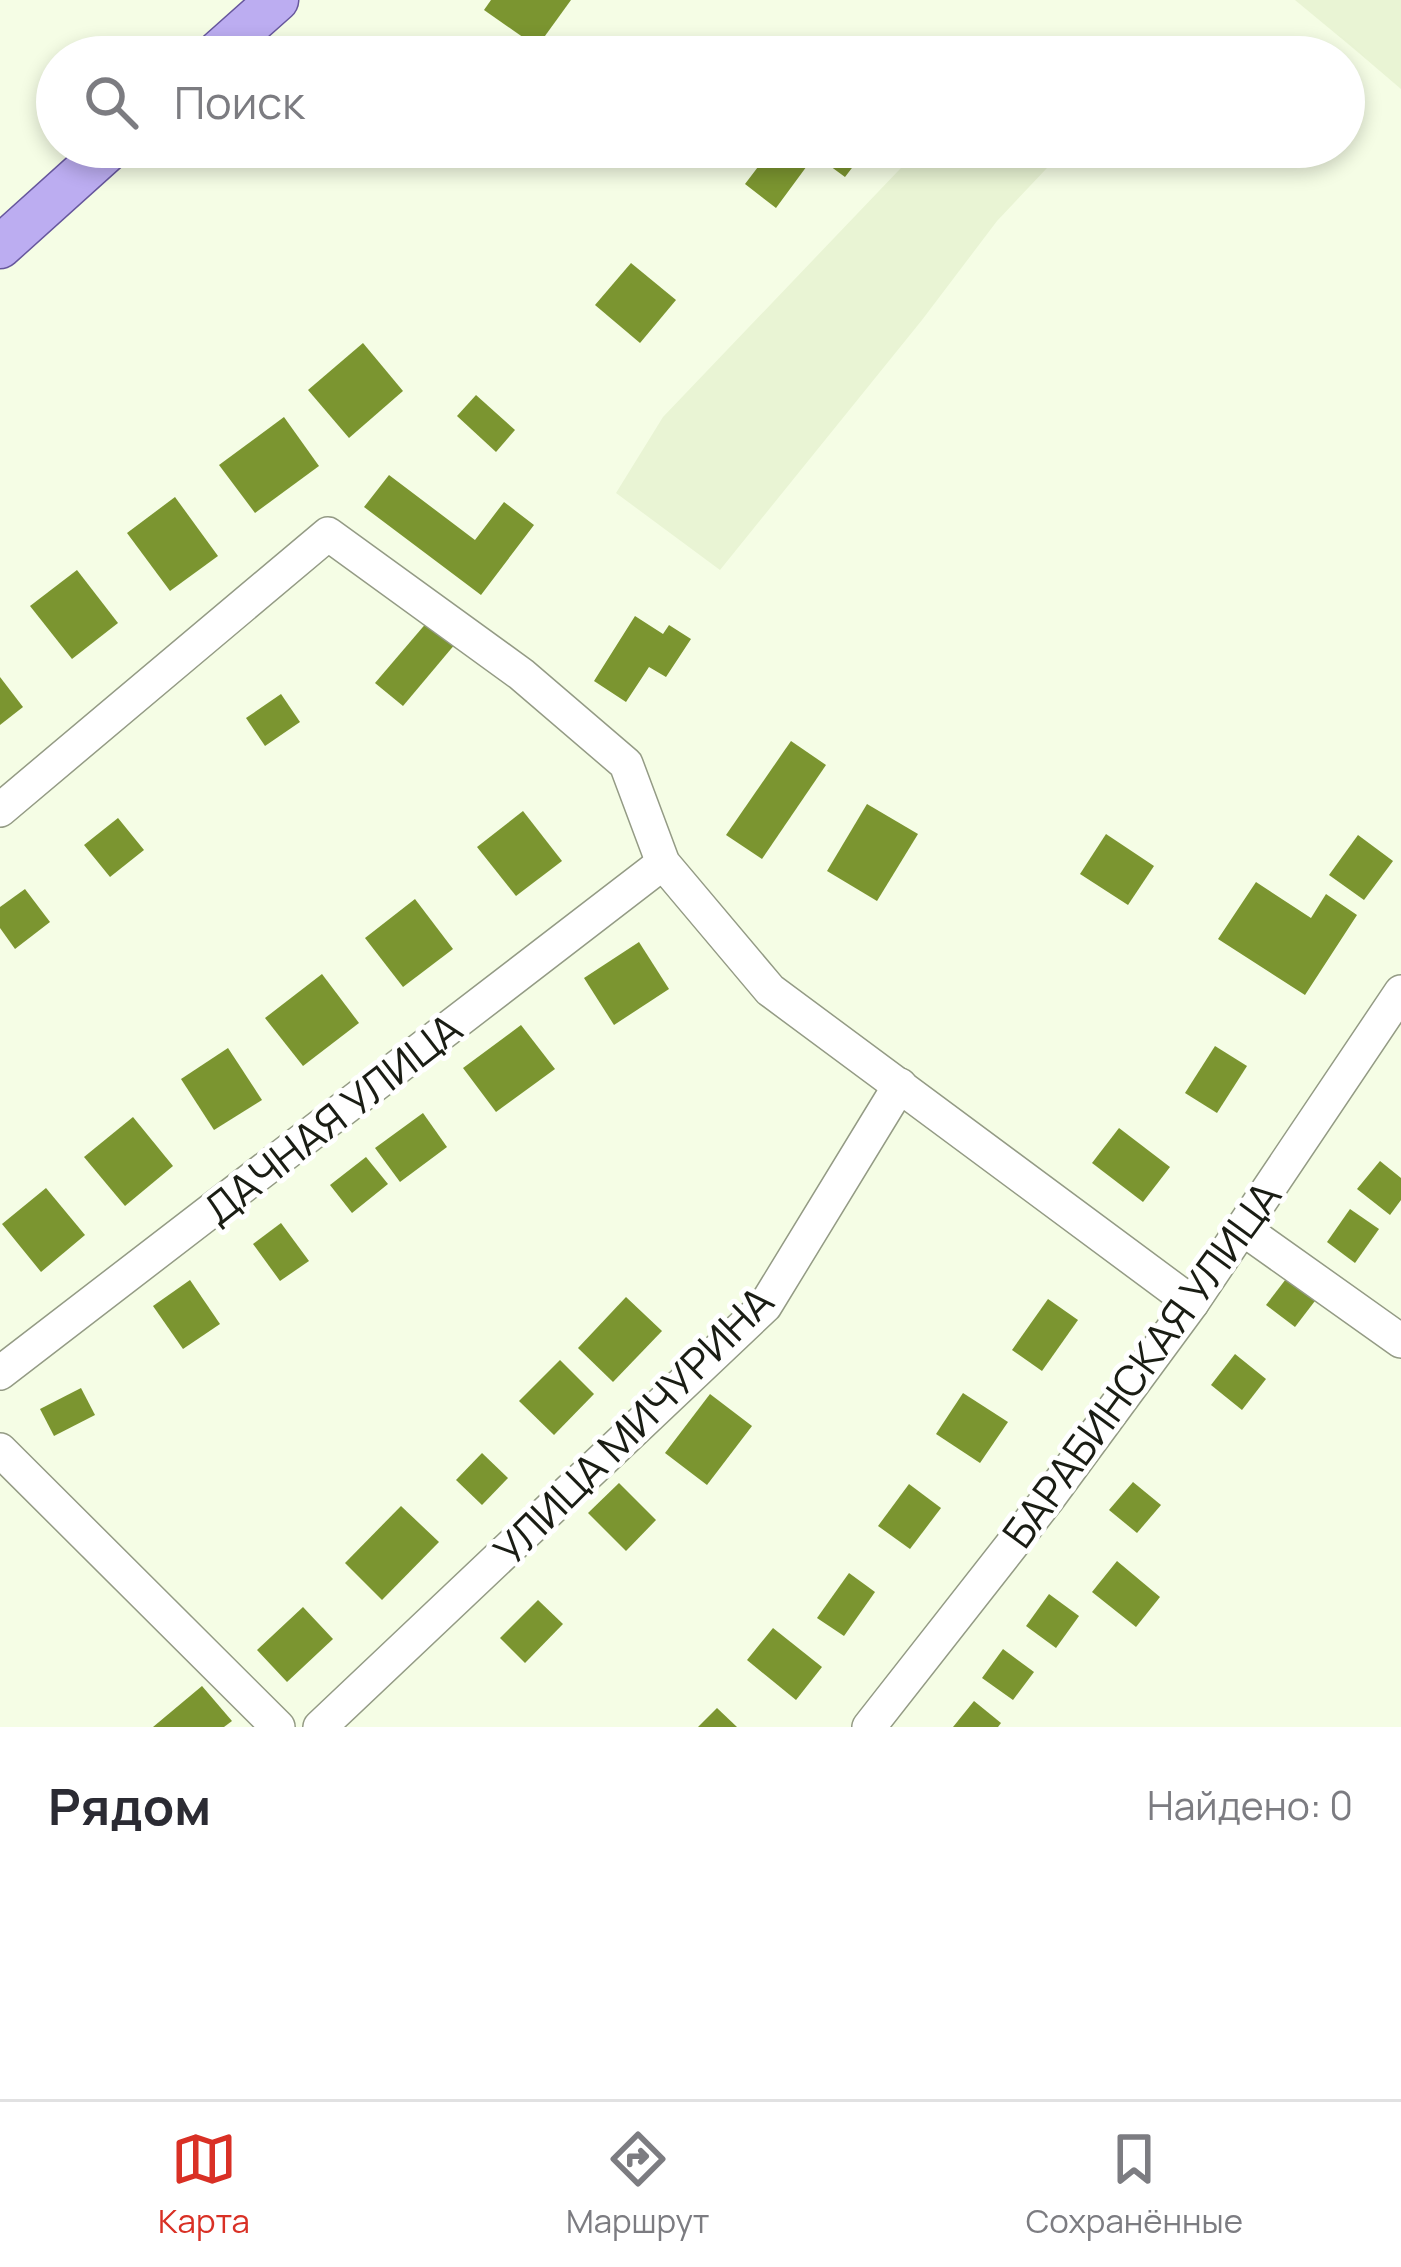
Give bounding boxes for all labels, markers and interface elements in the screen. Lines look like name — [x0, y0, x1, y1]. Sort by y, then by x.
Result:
search box — [36, 36, 1365, 168]
icon: search — [78, 69, 144, 135]
text: Поиск — [174, 71, 305, 133]
street label: ДАЧНАЯ УЛИЦА — [191, 999, 473, 1237]
street label: БАРАБИНСКАЯ УЛИЦА — [988, 1169, 1294, 1559]
street label: УЛИЦА МИЧУРИНА — [481, 1273, 785, 1577]
text: Рядом — [48, 1771, 211, 1840]
text: Найдено: 0 — [1147, 1778, 1353, 1832]
tab: Карта — [158, 2126, 250, 2243]
tab: Маршрут — [566, 2126, 710, 2243]
tab: Сохранённые — [1026, 2126, 1243, 2243]

